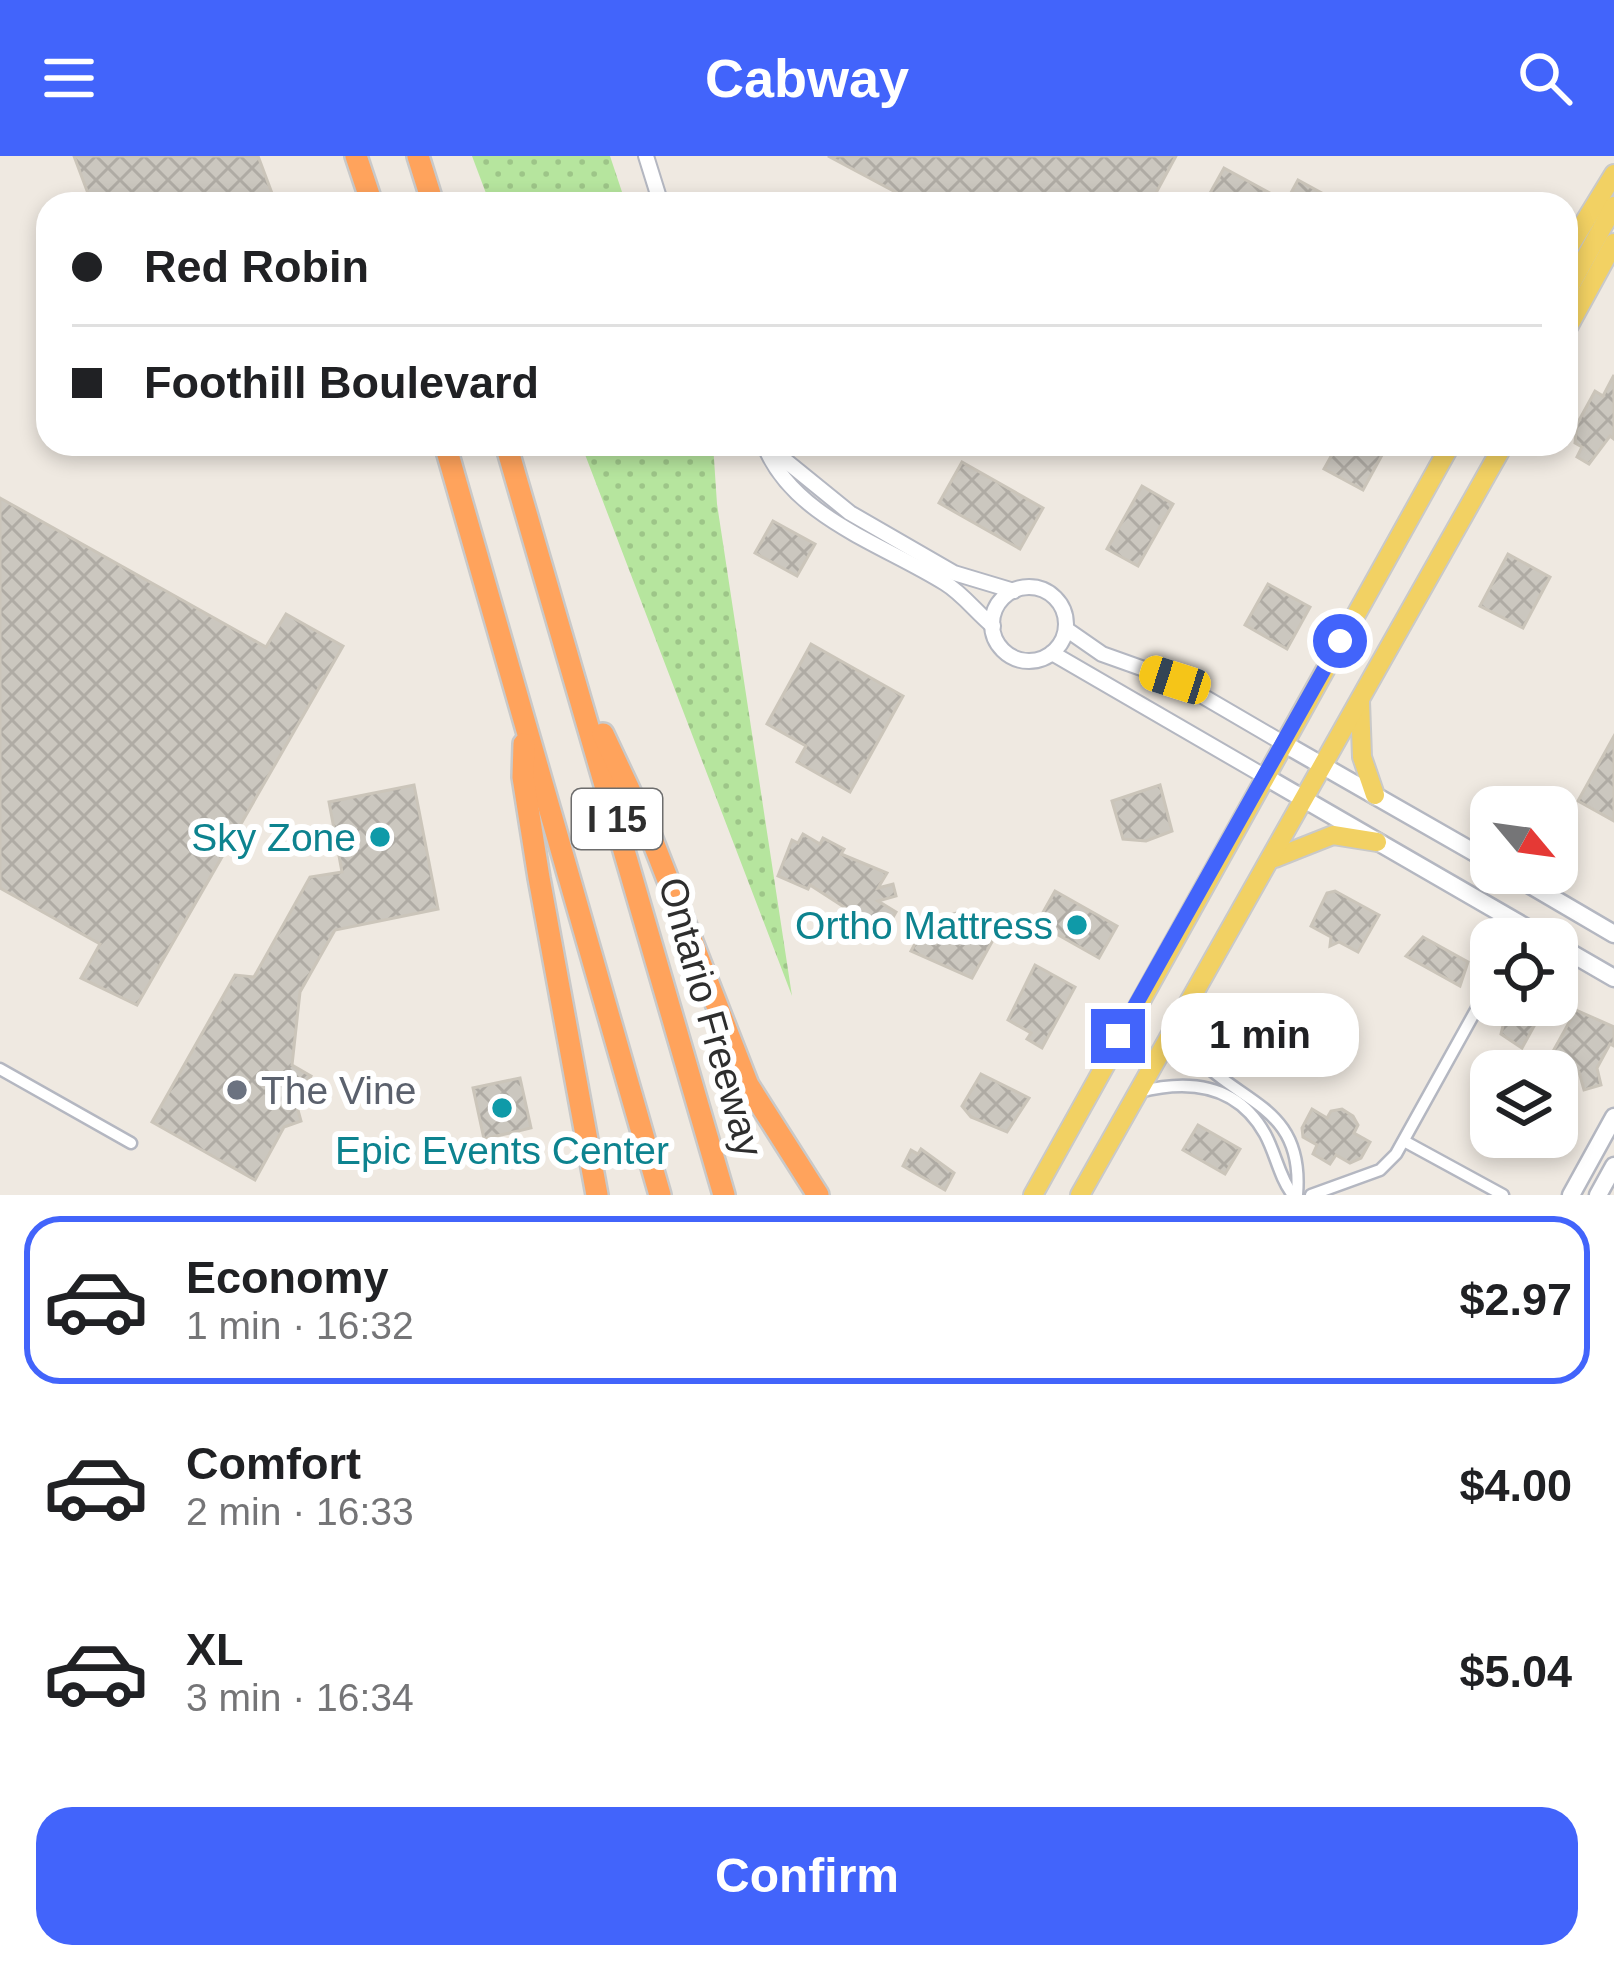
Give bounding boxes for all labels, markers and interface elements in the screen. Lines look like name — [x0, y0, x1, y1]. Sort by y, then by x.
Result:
icon: menu — [36, 45, 102, 111]
icon: search — [1512, 45, 1578, 111]
text: Cabway — [705, 48, 909, 108]
text: Red Robin — [144, 241, 369, 292]
text: Foothill Boulevard — [144, 357, 539, 408]
route start — [1313, 614, 1367, 668]
car — [1135, 652, 1215, 708]
north arrow — [1470, 786, 1578, 894]
map controls — [1470, 786, 1578, 1158]
road number: I 15 — [572, 789, 662, 849]
place label: Sky Zone — [191, 816, 356, 859]
marker: Sky Zone — [367, 824, 393, 850]
street label: Ontario Freeway — [651, 873, 772, 1162]
place label: Ortho Mattress — [795, 904, 1053, 947]
marker: Ortho Mattress — [1064, 912, 1090, 938]
button: locate — [1470, 918, 1578, 1026]
callout: 1 min — [1160, 994, 1358, 1078]
route end — [1091, 1009, 1145, 1063]
text: 1 min — [1209, 1013, 1311, 1056]
button: layers — [1470, 1050, 1578, 1158]
place label: The Vine — [261, 1069, 416, 1112]
marker: The Vine — [224, 1077, 250, 1103]
marker: Epic Events Center — [489, 1095, 515, 1121]
place label: Epic Events Center — [335, 1129, 669, 1172]
icon: car — [42, 1246, 150, 1354]
text: Economy — [186, 1252, 389, 1303]
text: $2.97 — [1459, 1274, 1572, 1325]
text: 1 min · 16:32 — [186, 1304, 414, 1347]
icon: car — [42, 1432, 150, 1540]
text: Comfort — [186, 1438, 361, 1489]
text: $4.00 — [1459, 1460, 1572, 1511]
text: 2 min · 16:33 — [186, 1490, 414, 1533]
icon: car — [42, 1618, 150, 1726]
text: XL — [186, 1624, 244, 1675]
text: $5.04 — [1459, 1646, 1572, 1697]
text: 3 min · 16:34 — [186, 1676, 414, 1719]
button: Confirm — [36, 1807, 1578, 1945]

